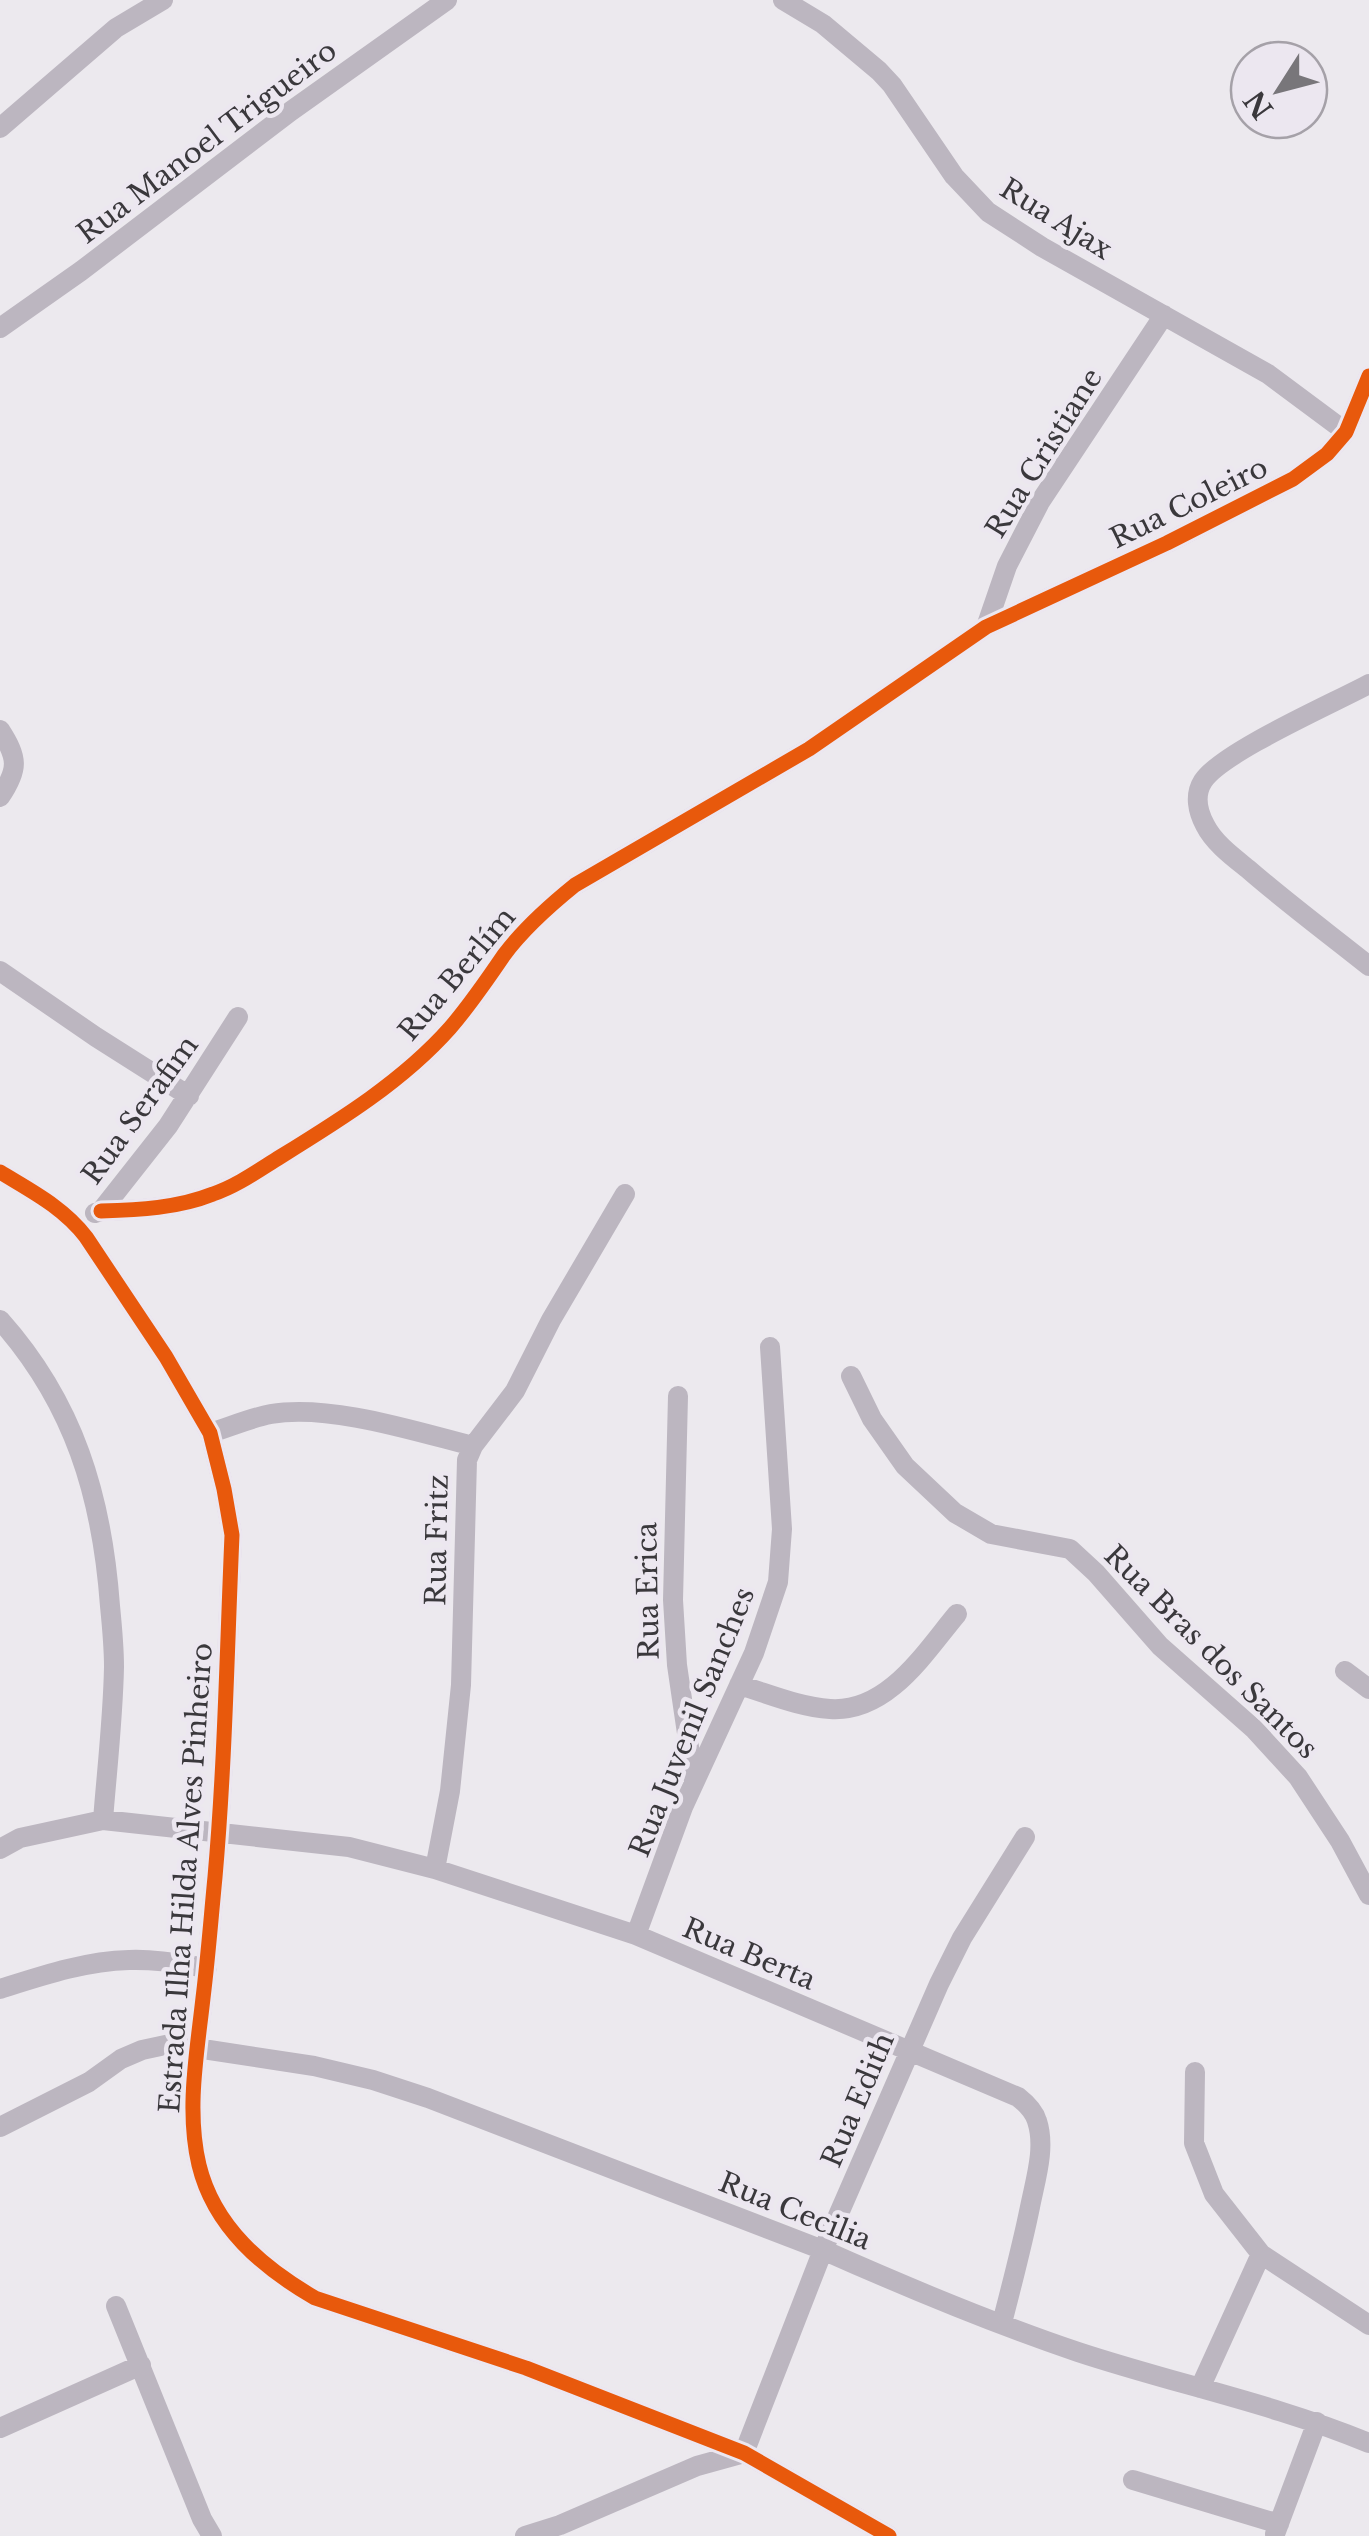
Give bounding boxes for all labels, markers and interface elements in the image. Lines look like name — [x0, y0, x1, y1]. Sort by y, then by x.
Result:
street label: Rua Manoel Trigueiro — [70, 33, 344, 251]
north arrow — [1229, 40, 1329, 140]
text: N — [1237, 83, 1281, 125]
street label: Rua Ajax — [993, 171, 1119, 267]
street label: Rua Cristiane — [978, 362, 1110, 544]
street label: Rua Coleiro — [1105, 450, 1273, 556]
street label: Rua Berlím — [391, 900, 523, 1048]
street label: Rua Serafim — [74, 1029, 206, 1191]
street label: Rua Fritz — [418, 1474, 456, 1606]
street label: Rua Erica — [629, 1521, 667, 1660]
street label: Rua Bras dos Santos — [1097, 1538, 1325, 1766]
street label: Rua Juvenil Sanches — [622, 1582, 762, 1862]
street label: Estrada Ilha Hilda Alves Pinheiro — [152, 1642, 220, 2114]
street label: Rua Berta — [677, 1910, 821, 1998]
street label: Rua Edith — [814, 2027, 902, 2173]
street label: Rua Cecilia — [714, 2165, 877, 2258]

